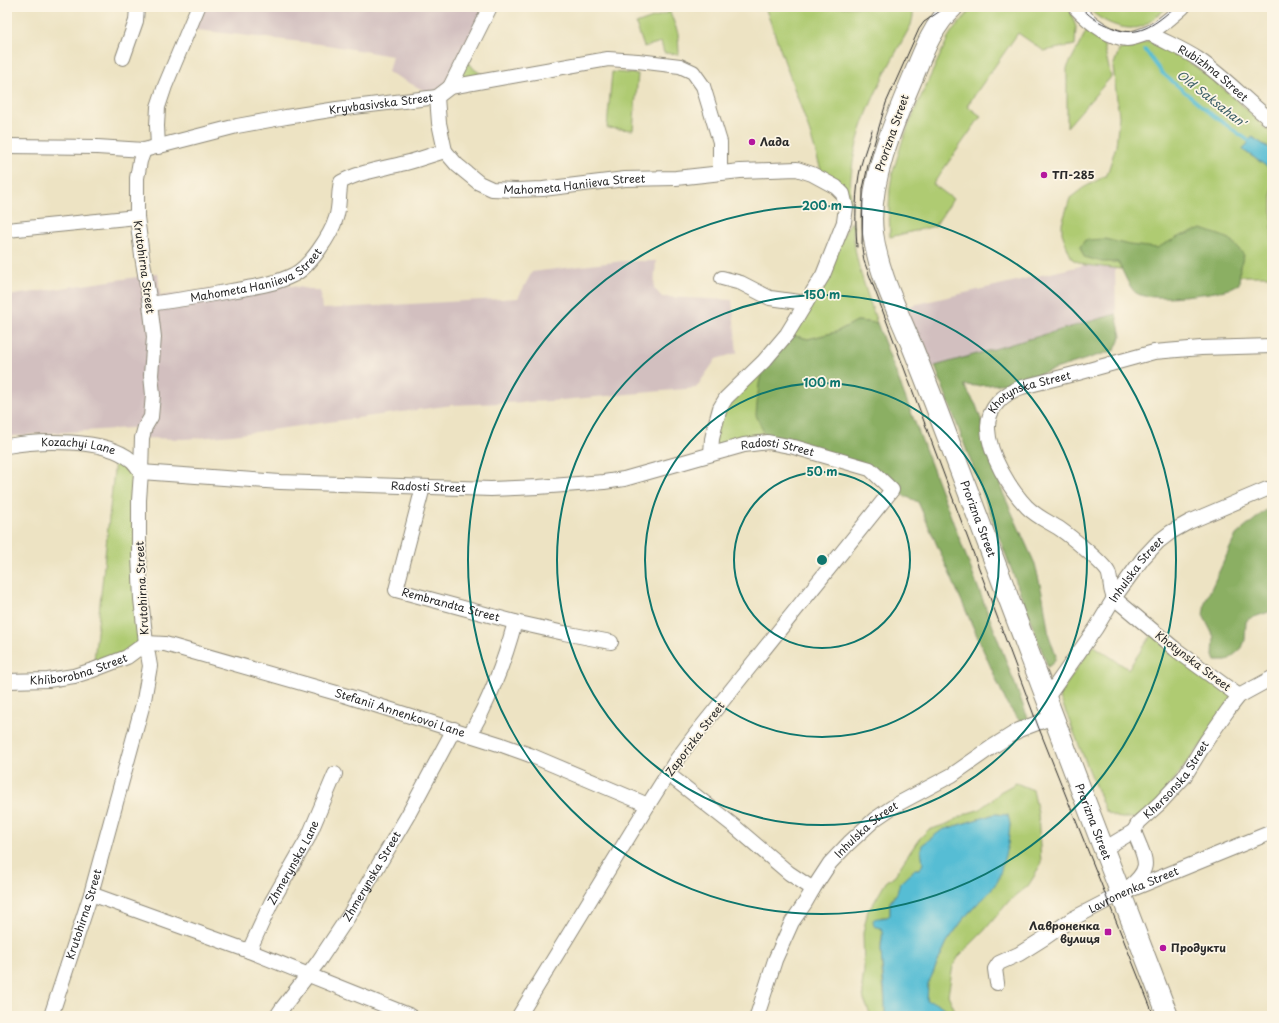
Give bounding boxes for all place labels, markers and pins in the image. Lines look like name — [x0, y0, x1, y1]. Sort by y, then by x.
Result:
place label: Лада — [760, 133, 790, 150]
marker: Лада — [747, 137, 757, 147]
place label: ТП-285 — [1052, 166, 1095, 183]
marker: ТП-285 — [1039, 170, 1049, 180]
centre of rings — [815, 553, 829, 567]
place label: Лавроненка вулиця — [1029, 917, 1101, 947]
marker: Лавроненка вулиця — [1103, 927, 1113, 937]
place label: Продукти — [1171, 939, 1226, 956]
marker: Продукти — [1158, 943, 1168, 953]

